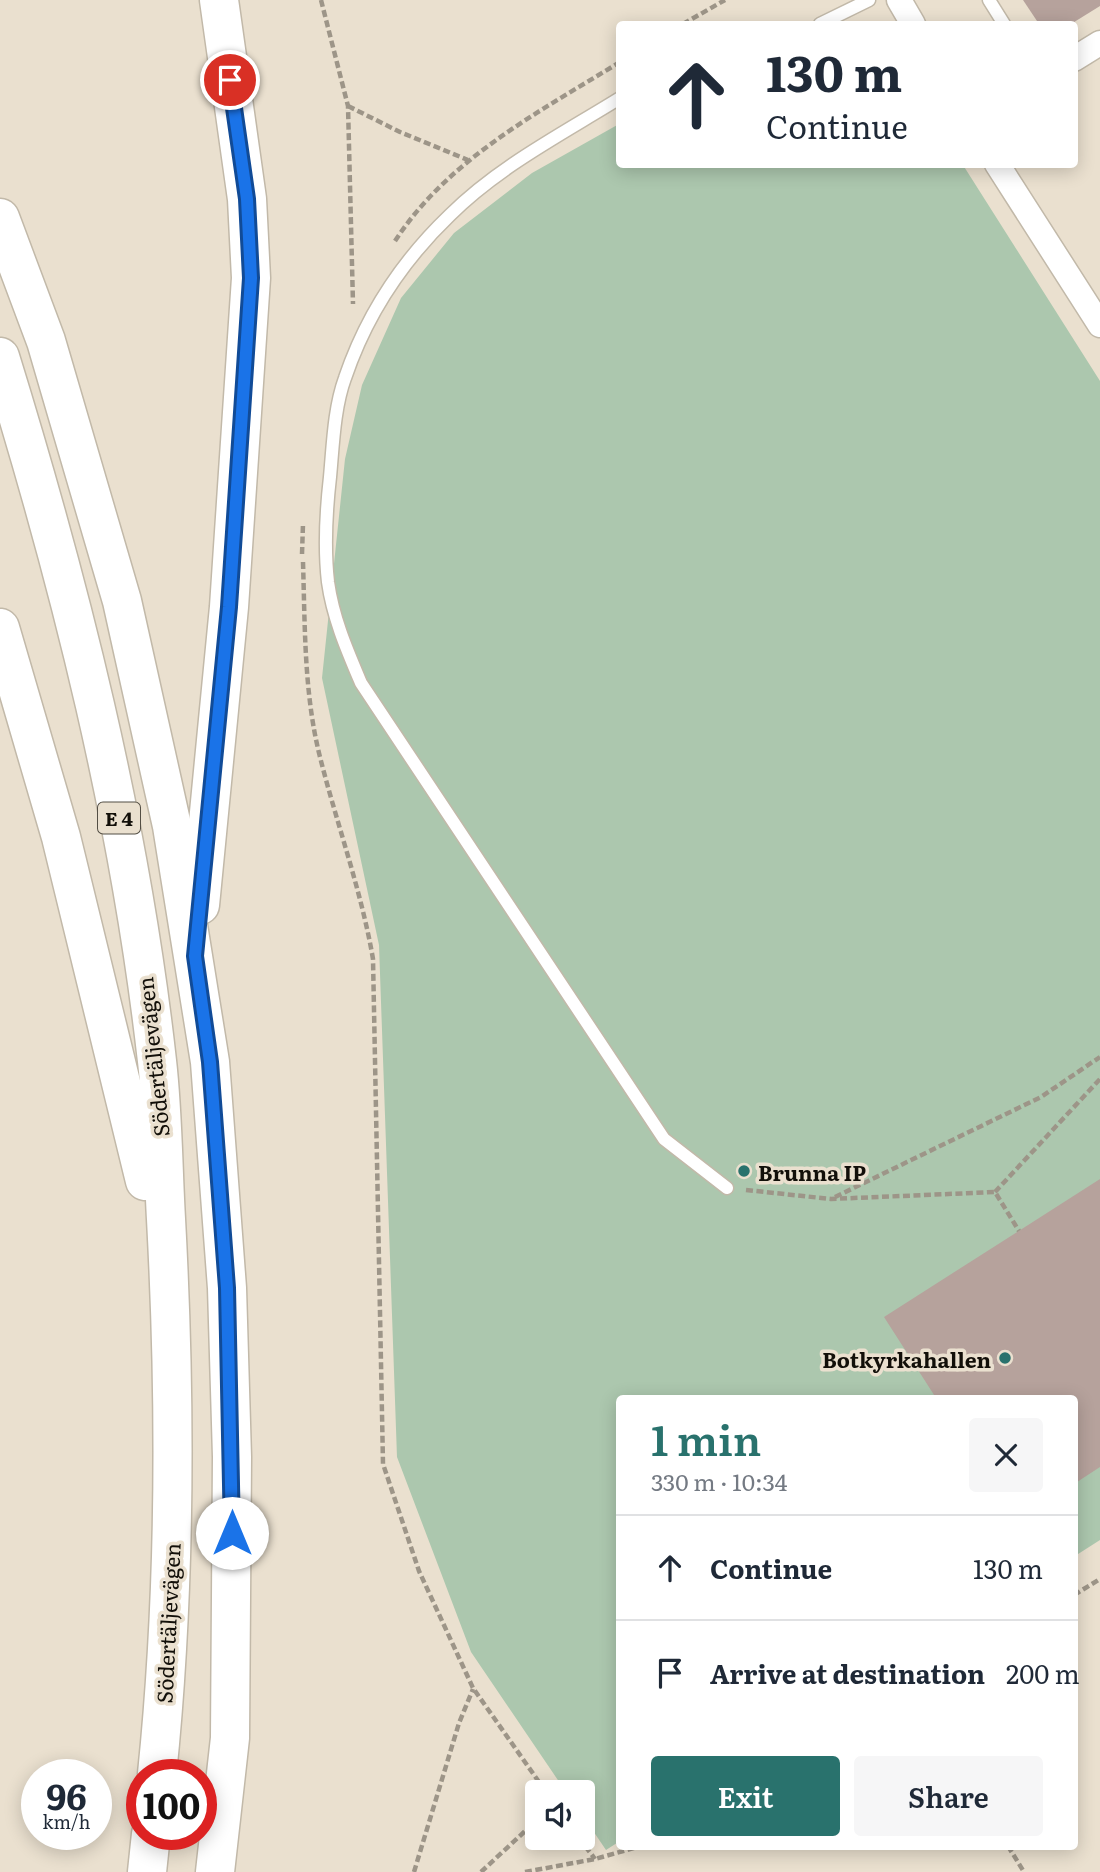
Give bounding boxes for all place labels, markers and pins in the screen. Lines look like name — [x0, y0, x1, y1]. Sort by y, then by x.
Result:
pin — [200, 50, 260, 110]
place label: Brunna IP — [758, 1156, 866, 1187]
marker: Brunna IP — [736, 1163, 752, 1179]
place label: Botkyrkahallen — [822, 1343, 991, 1374]
marker: Botkyrkahallen — [997, 1350, 1013, 1366]

